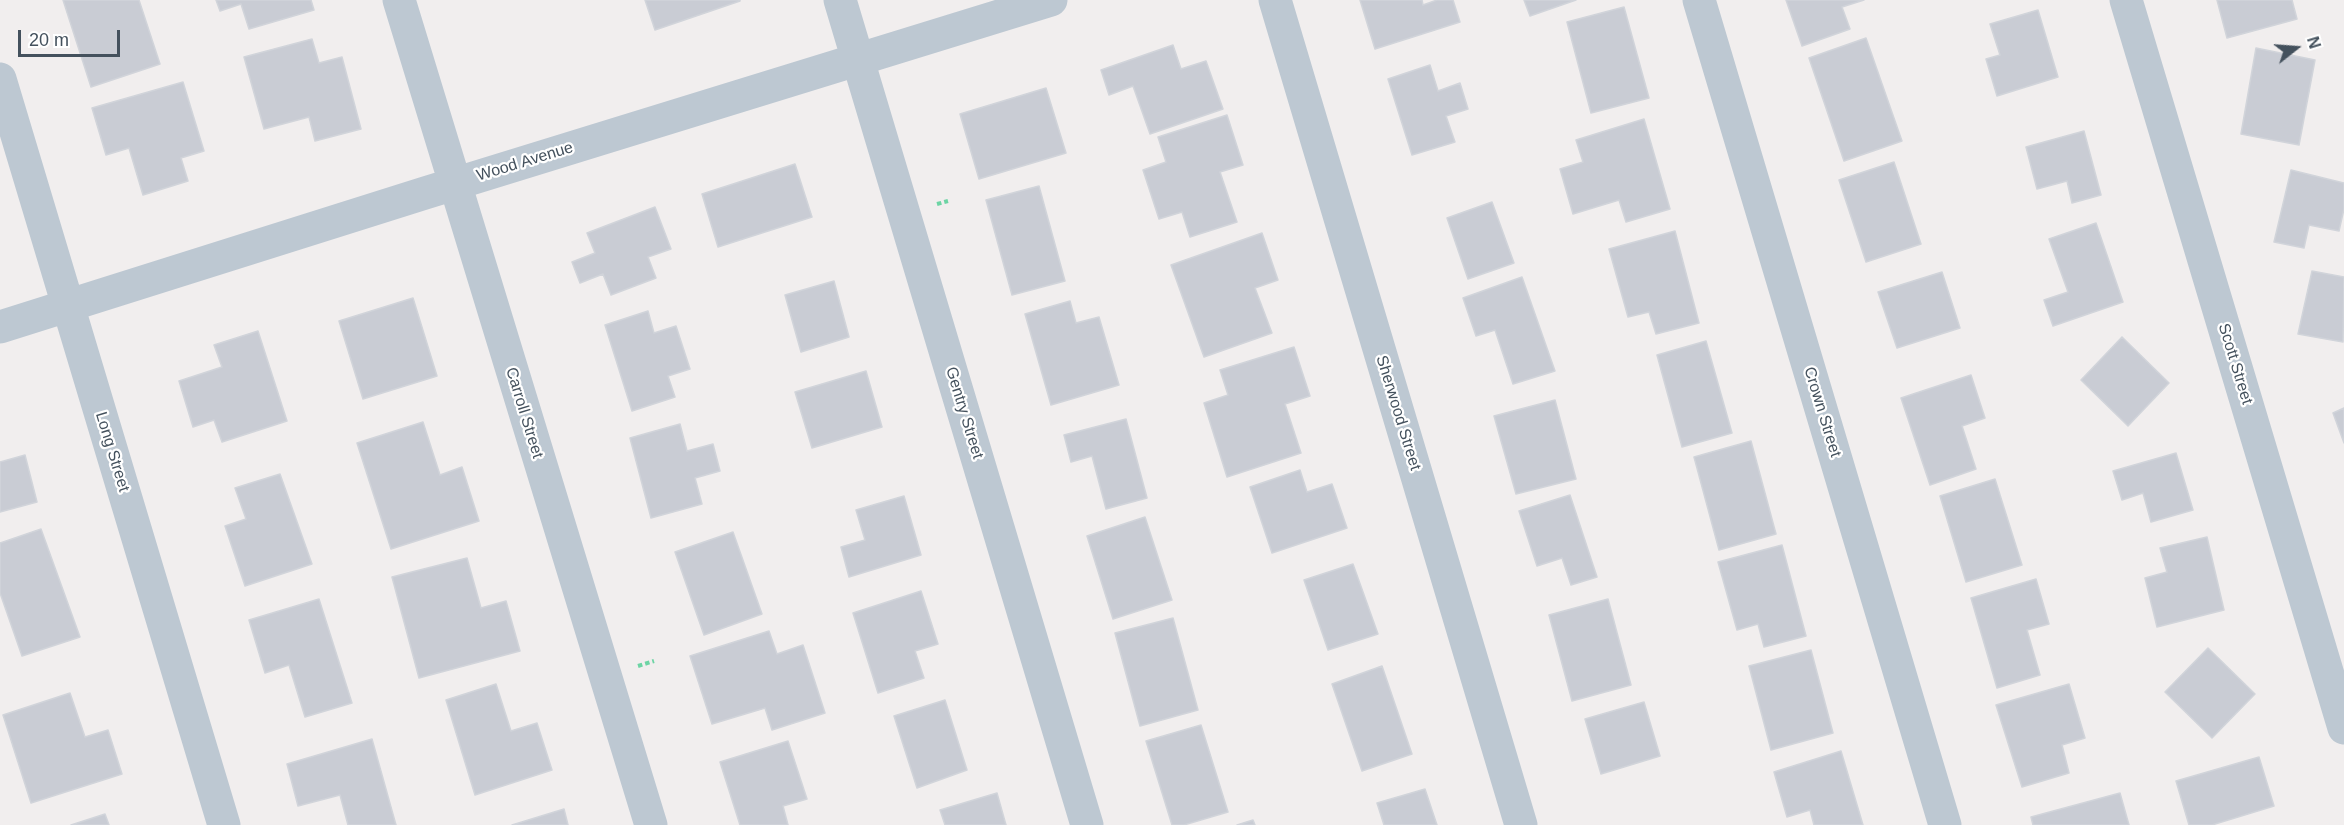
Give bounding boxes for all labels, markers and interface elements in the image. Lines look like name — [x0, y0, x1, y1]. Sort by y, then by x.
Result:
scale bar — [21, 18, 123, 56]
north arrow — [2266, 18, 2326, 78]
text: 20 m — [29, 30, 69, 50]
text: N — [2304, 35, 2324, 51]
street label: Wood Avenue — [474, 138, 576, 186]
street label: Scott Street — [2214, 321, 2256, 407]
street label: Sherwood Street — [1371, 353, 1425, 473]
street label: Carroll Street — [501, 365, 547, 461]
street label: Gentry Street — [941, 365, 987, 461]
street label: Crown Street — [1799, 365, 1845, 459]
street label: Long Street — [91, 410, 133, 494]

